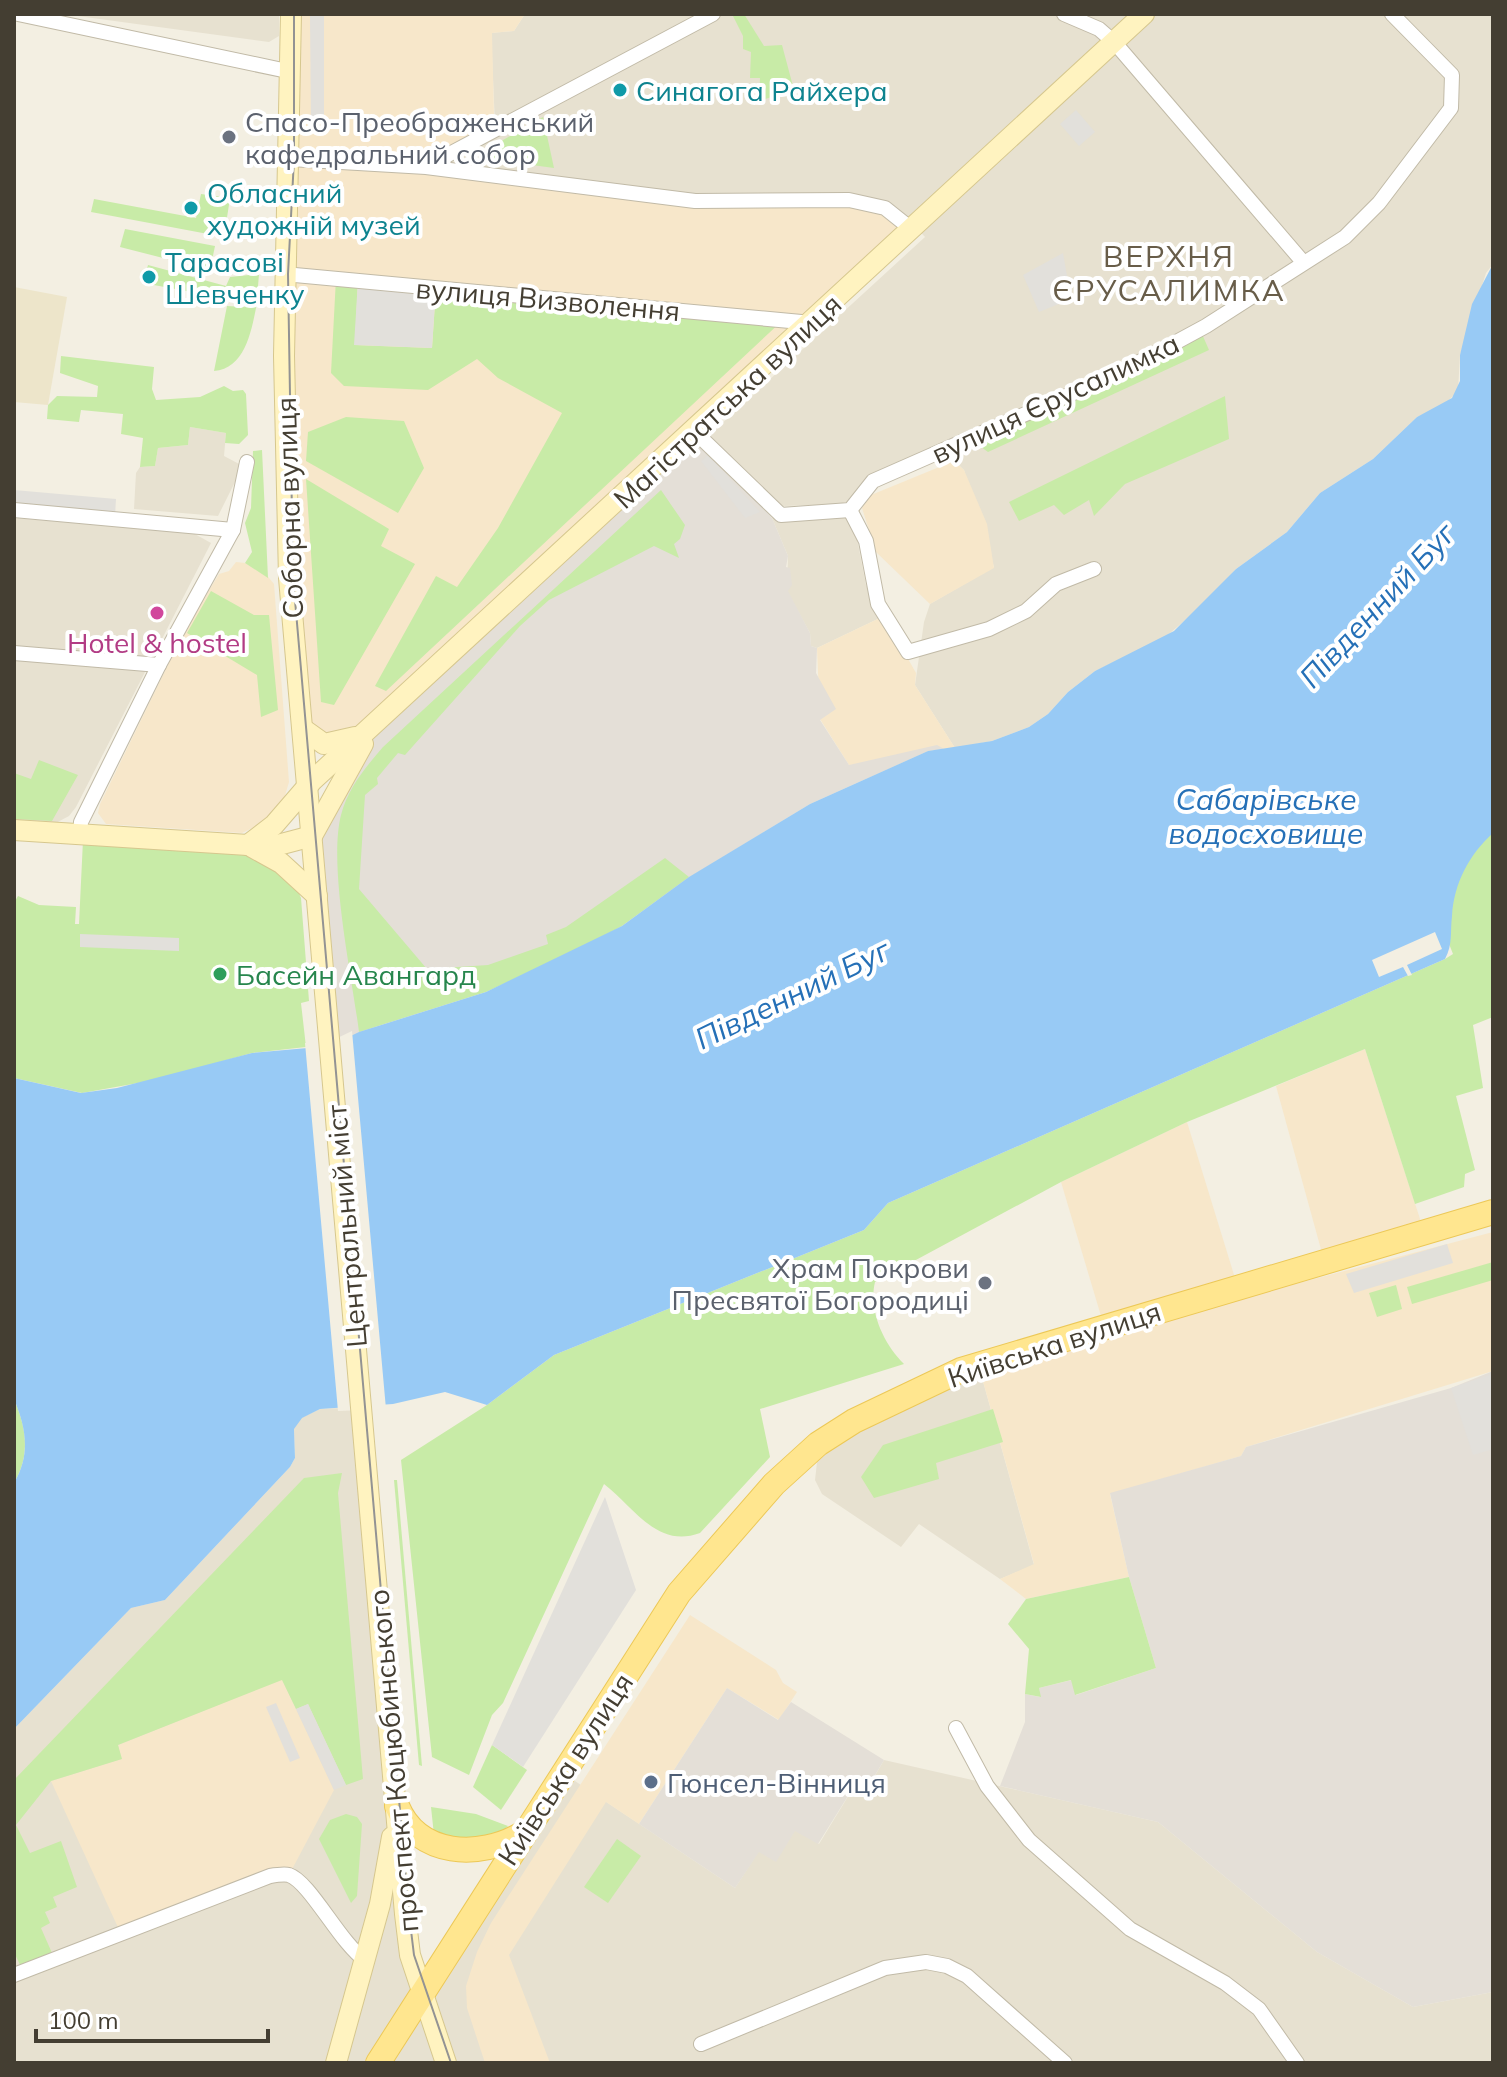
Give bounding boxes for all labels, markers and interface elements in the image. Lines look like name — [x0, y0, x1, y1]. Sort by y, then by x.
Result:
place label: Синагога Райхера — [636, 73, 888, 108]
marker: Синагога Райхера — [611, 81, 629, 99]
place label: Спасо-Преображенський кафедральний собор — [245, 104, 594, 171]
marker: Спасо-Преображенський кафедральний собор — [220, 128, 238, 146]
place label: Обласний художній музей — [207, 175, 421, 242]
marker: Обласний художній музей — [182, 199, 200, 217]
district label: ВЕРХНЯ ЄРУСАЛИМКА — [1052, 237, 1286, 309]
place label: Тарасові Шевченку — [165, 244, 305, 311]
marker: Тарасові Шевченку — [140, 268, 158, 286]
street label: вулиця Визволення — [414, 270, 682, 328]
street label: Магістратська вулиця — [606, 286, 848, 516]
street label: вулиця Єрусалимка — [926, 325, 1184, 471]
street label: Соборна вулиця — [268, 397, 310, 619]
water label: Південний Буг — [1291, 513, 1464, 695]
marker: Hotel & hostel — [148, 604, 166, 622]
place label: Hotel & hostel — [67, 625, 247, 660]
water label: Сабарівське водосховище — [1169, 780, 1363, 852]
water label: Південний Буг — [689, 930, 897, 1057]
place label: Басейн Авангард — [236, 957, 476, 992]
marker: Басейн Авангард — [211, 965, 229, 983]
street label: Центральний міст — [318, 1103, 374, 1349]
place label: Храм Покрови Пресвятої Богородиці — [672, 1250, 969, 1317]
marker: Храм Покрови Пресвятої Богородиці — [976, 1274, 994, 1292]
street label: Київська вулиця — [943, 1293, 1165, 1395]
street label: проспект Коцюбинського — [361, 1588, 425, 1934]
street label: Київська вулиця — [490, 1666, 640, 1872]
place label: Гюнсел-Вінниця — [667, 1765, 886, 1800]
marker: Гюнсел-Вінниця — [642, 1773, 660, 1791]
scale bar — [36, 1993, 268, 2043]
text: 100 m — [48, 2005, 119, 2035]

